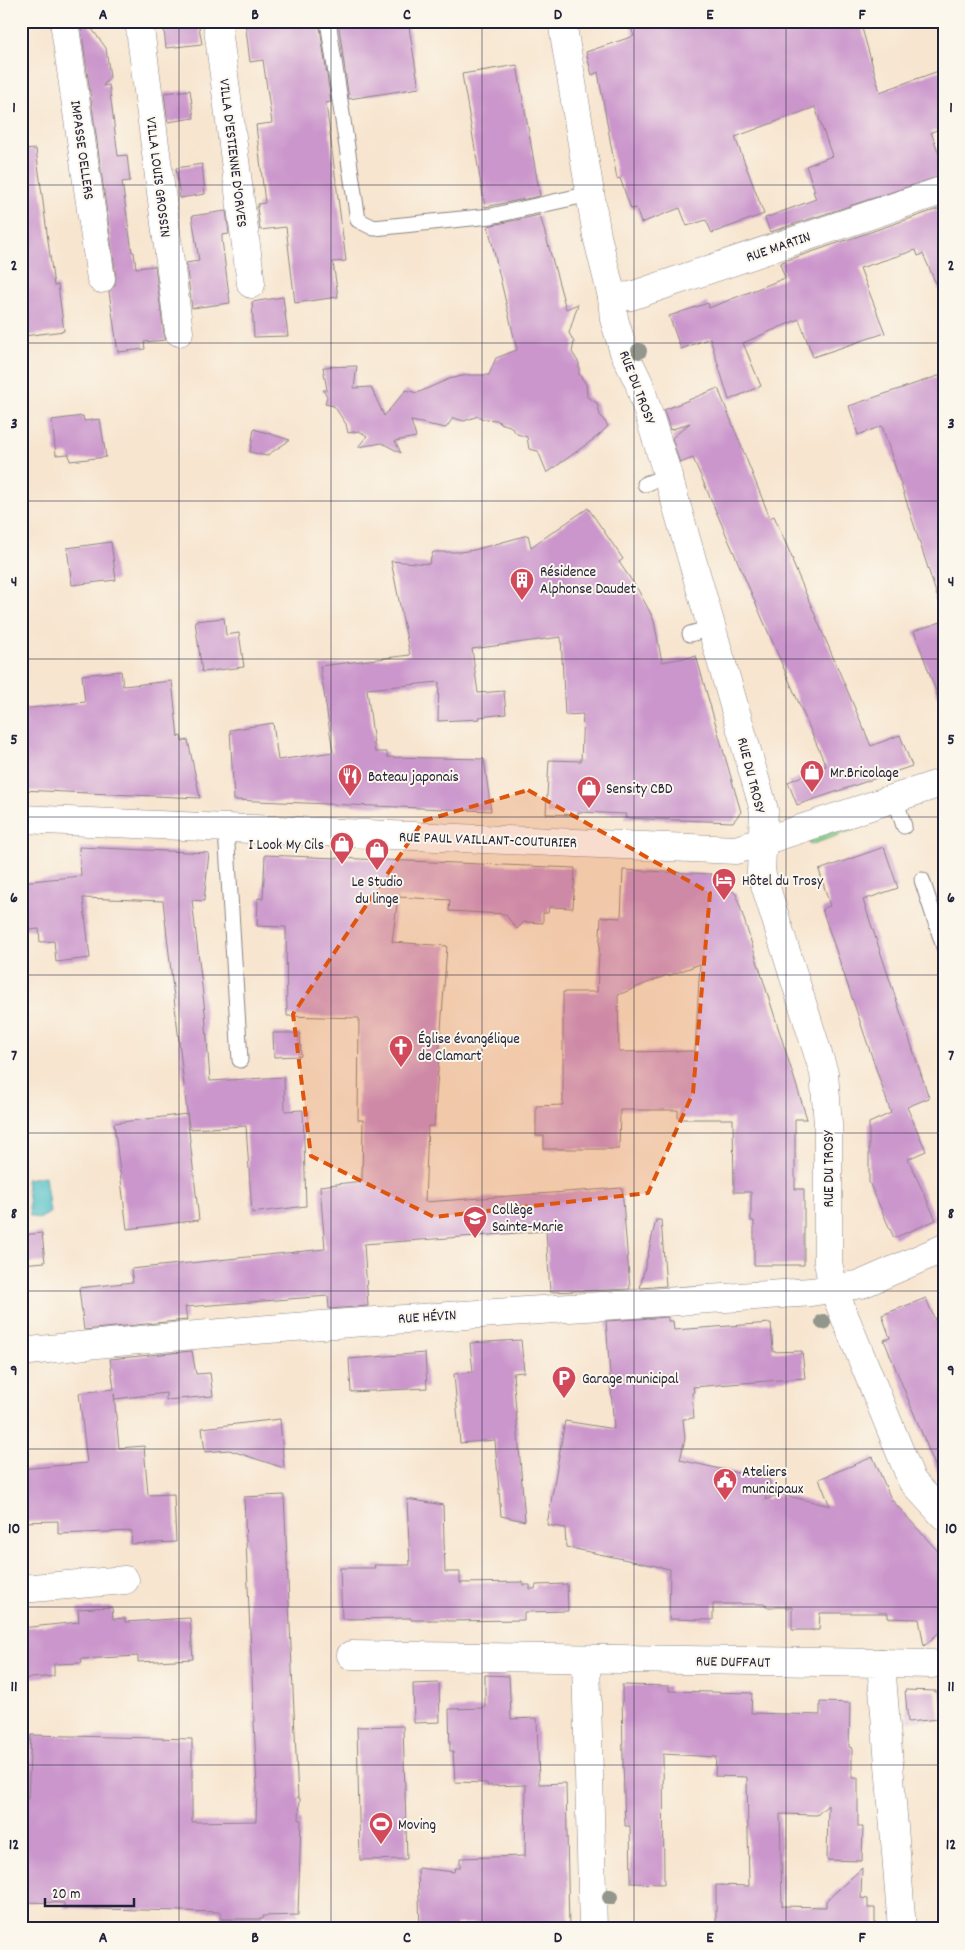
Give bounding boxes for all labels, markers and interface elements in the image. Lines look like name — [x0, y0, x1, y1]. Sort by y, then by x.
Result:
text: A — [99, 4, 108, 27]
text: B — [251, 4, 259, 27]
text: C — [403, 4, 411, 27]
text: D — [554, 4, 563, 27]
text: E — [706, 4, 714, 27]
text: F — [858, 4, 866, 27]
street label: VILLA D'ESTIENNE D'ORVES — [212, 78, 252, 229]
text: 1 — [12, 97, 16, 120]
text: 1 — [949, 97, 953, 120]
street label: IMPASSE OELLERS — [63, 99, 99, 201]
street label: VILLA LOUIS GROSSIN — [139, 116, 175, 239]
street label: RUE MARTIN — [743, 227, 814, 269]
text: 2 — [11, 255, 18, 278]
text: 2 — [948, 255, 955, 278]
street label: RUE DU TROSY — [612, 348, 660, 428]
text: 3 — [10, 413, 18, 436]
text: 3 — [947, 413, 955, 436]
place label: Résidence Alphonse Daudet — [540, 562, 636, 601]
building icon: Résidence Alphonse Daudet — [509, 567, 535, 601]
text: 4 — [11, 571, 17, 594]
text: 4 — [948, 571, 954, 594]
text: 5 — [10, 729, 18, 752]
text: 5 — [947, 729, 955, 752]
street label: RUE DU TROSY — [730, 735, 770, 816]
shop icon: Mr.Bricolage — [799, 759, 825, 793]
restaurant icon: Bateau japonais — [337, 763, 363, 797]
place label: Mr.Bricolage — [830, 763, 899, 785]
place label: Bateau japonais — [368, 767, 459, 789]
shop icon: Sensity CBD — [576, 775, 602, 809]
place label: Sensity CBD — [606, 779, 673, 801]
street label: RUE PAUL VAILLANT-COUTURIER — [399, 827, 577, 855]
shop icon: I Look My Cils — [329, 831, 355, 865]
place label: I Look My Cils — [249, 835, 324, 857]
shop icon: Le Studio du linge — [364, 837, 390, 871]
hotel icon: Hôtel du Trosy — [711, 867, 737, 901]
place label: Hôtel du Trosy — [742, 871, 824, 893]
place label: Le Studio du linge — [351, 872, 403, 911]
text: 6 — [10, 887, 18, 910]
text: 6 — [947, 887, 955, 910]
place label: Église évangélique de Clamart — [418, 1029, 520, 1068]
church icon: Église évangélique de Clamart — [388, 1034, 414, 1068]
text: 7 — [11, 1045, 17, 1068]
text: 7 — [948, 1045, 954, 1068]
street label: RUE DU TROSY — [819, 1130, 841, 1208]
place label: Collège Sainte-Marie — [492, 1200, 564, 1239]
text: 8 — [11, 1203, 18, 1226]
text: 8 — [948, 1203, 955, 1226]
school or university icon: Collège Sainte-Marie — [462, 1205, 488, 1239]
street label: RUE HÉVIN — [397, 1305, 457, 1331]
text: 9 — [10, 1360, 18, 1383]
text: 9 — [947, 1360, 955, 1383]
parking icon: Garage municipal — [551, 1365, 577, 1399]
place label: Garage municipal — [582, 1369, 679, 1391]
place label: Ateliers municipaux — [742, 1462, 804, 1501]
public building icon: Ateliers municipaux — [712, 1467, 738, 1501]
text: 10 — [8, 1518, 20, 1541]
text: 10 — [945, 1518, 957, 1541]
street label: RUE DUFFAUT — [695, 1651, 770, 1675]
text: 11 — [10, 1676, 18, 1699]
text: 11 — [947, 1676, 955, 1699]
sports icon: Moving — [368, 1811, 394, 1845]
place label: Moving — [398, 1815, 436, 1837]
text: 12 — [9, 1834, 19, 1857]
text: 12 — [946, 1834, 956, 1857]
scale bar — [45, 1875, 134, 1907]
text: 20 m — [52, 1884, 80, 1906]
text: A — [99, 1927, 108, 1950]
text: B — [251, 1927, 259, 1950]
text: C — [403, 1927, 411, 1950]
text: D — [554, 1927, 563, 1950]
text: E — [706, 1927, 714, 1950]
text: F — [858, 1927, 866, 1950]

